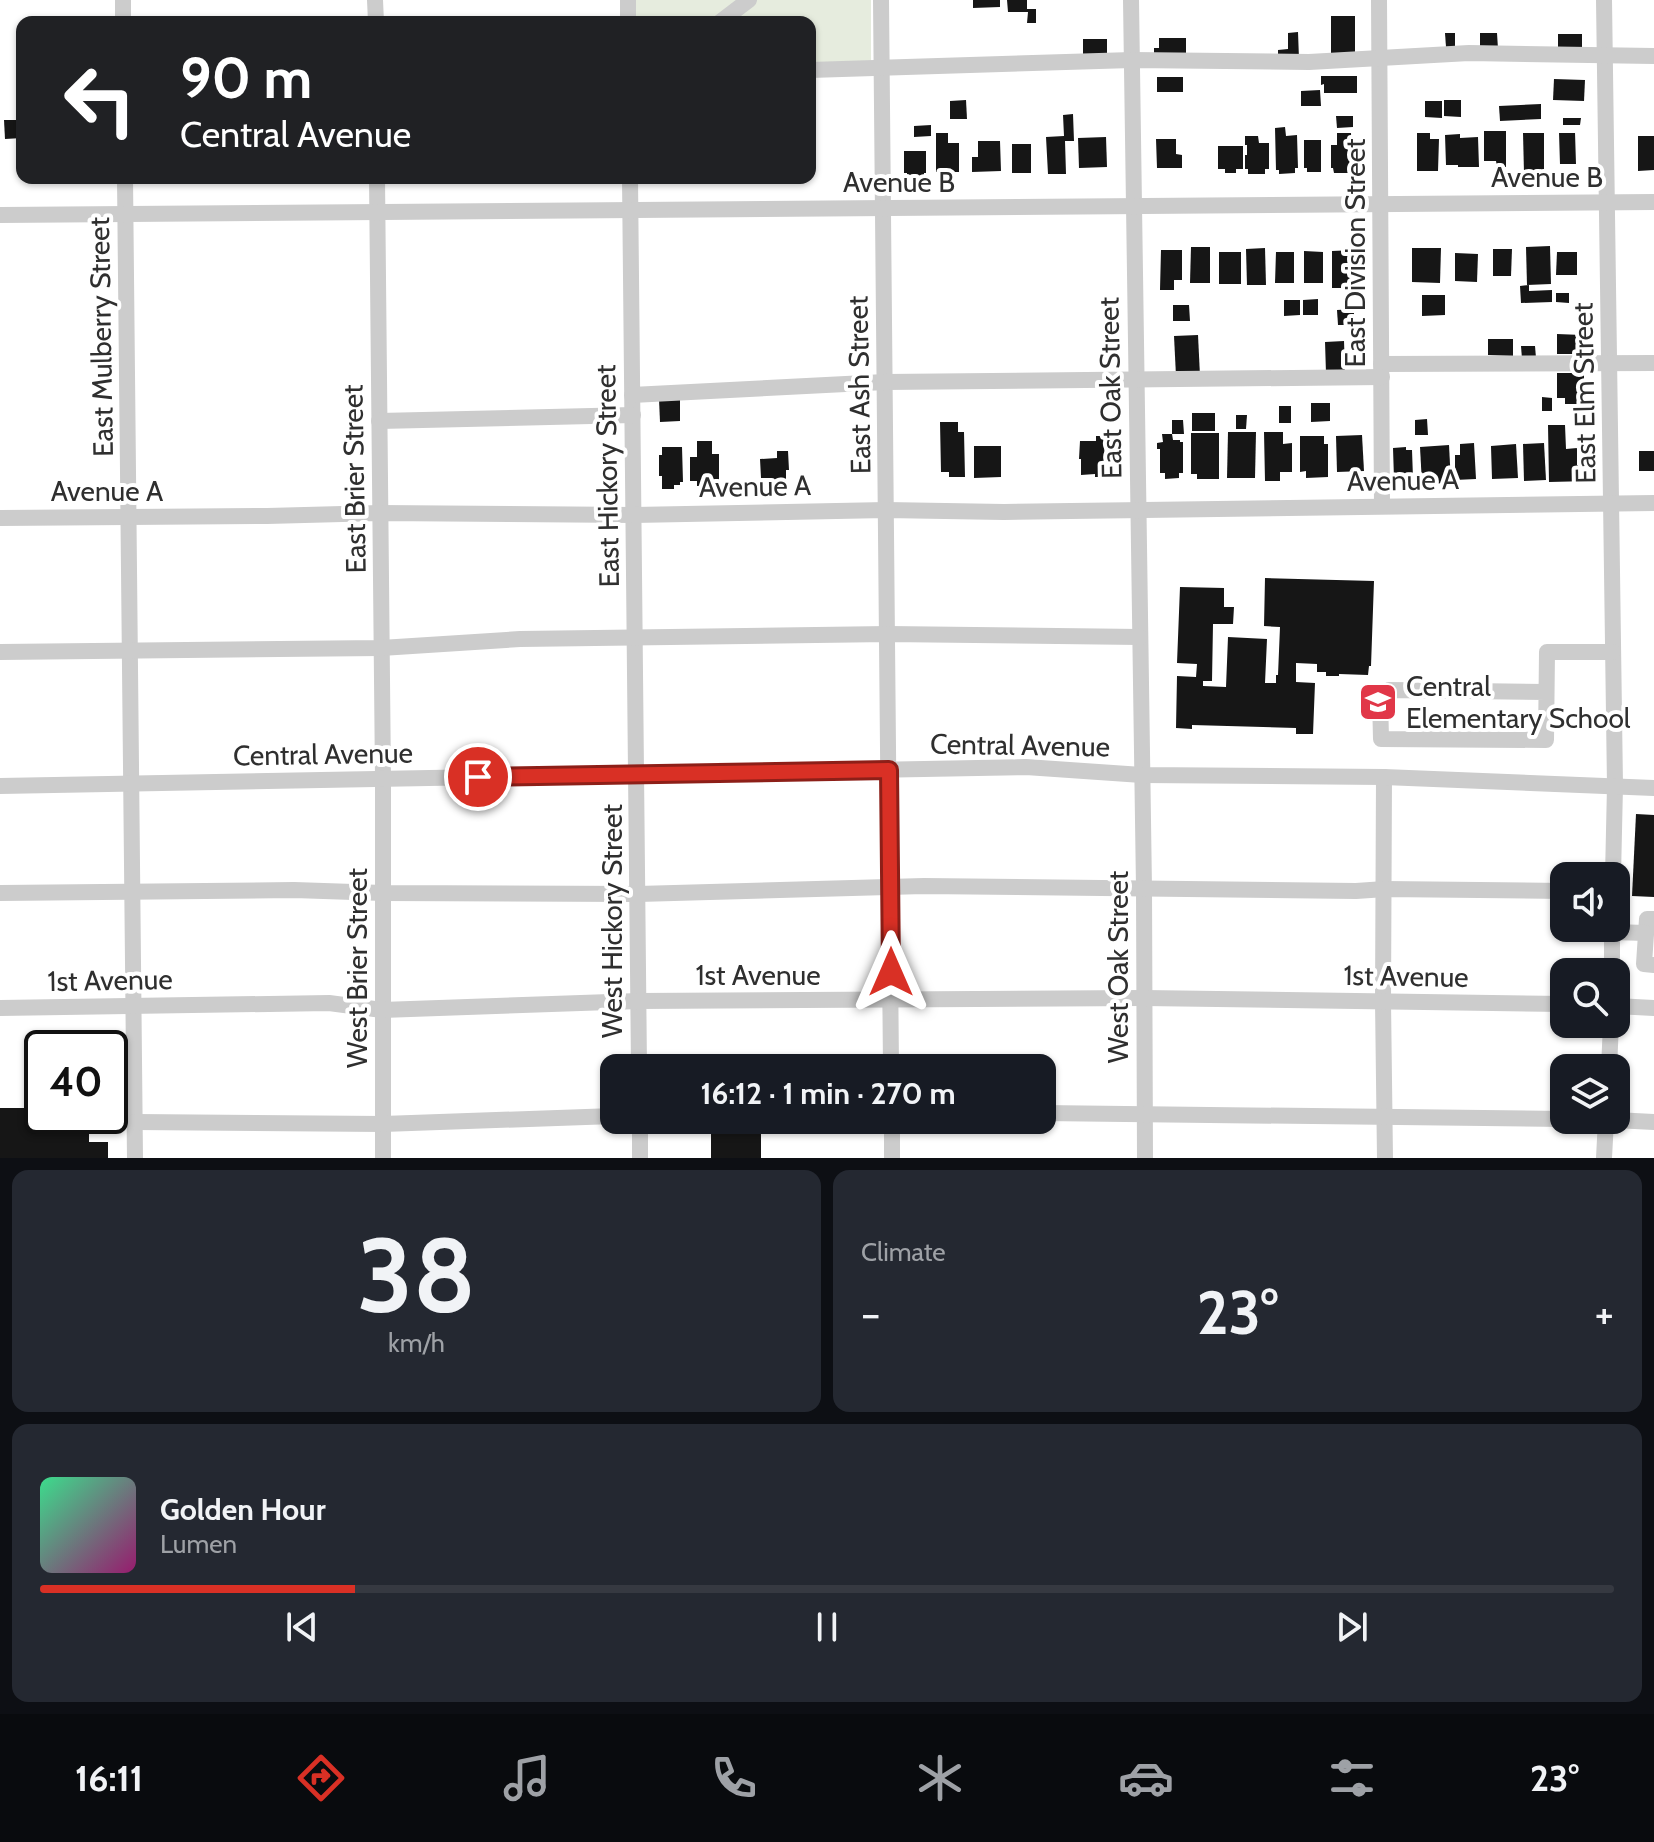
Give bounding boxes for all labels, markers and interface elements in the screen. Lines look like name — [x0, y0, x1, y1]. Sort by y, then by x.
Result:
text: 90 m — [180, 44, 312, 112]
icon: left — [48, 48, 152, 152]
text: Central Avenue — [180, 112, 411, 156]
street label: East Division Street — [1338, 139, 1372, 367]
street label: Avenue B — [1491, 160, 1603, 194]
street label: Avenue B — [843, 165, 955, 199]
street label: East Mulberry Street — [82, 217, 120, 457]
street label: East Ash Street — [840, 295, 878, 475]
street label: East Oak Street — [1091, 297, 1129, 479]
street label: East Elm Street — [1565, 302, 1603, 484]
street label: East Hickory Street — [588, 364, 626, 588]
street label: East Brier Street — [335, 384, 373, 574]
street label: Avenue A — [1347, 462, 1460, 498]
street label: Avenue A — [699, 468, 812, 504]
street label: Avenue A — [51, 474, 164, 508]
place label: Central Elementary School — [1406, 669, 1631, 735]
school or university icon: Central Elementary School — [1357, 681, 1399, 723]
street label: Central Avenue — [930, 726, 1110, 764]
street label: Central Avenue — [233, 735, 413, 773]
pin — [444, 743, 512, 811]
icon: arrive — [456, 755, 500, 799]
street label: West Hickory Street — [595, 804, 629, 1038]
map controls — [1550, 862, 1630, 1134]
button: sound — [1550, 862, 1630, 942]
street label: West Brier Street — [340, 868, 374, 1068]
street label: West Oak Street — [1101, 871, 1135, 1063]
position arrow — [849, 930, 933, 1014]
street label: 1st Avenue — [695, 958, 821, 992]
street label: 1st Avenue — [1343, 958, 1469, 994]
button: search — [1550, 958, 1630, 1038]
street label: 1st Avenue — [47, 962, 173, 998]
speed limit sign: 40 — [24, 1030, 128, 1134]
button: layers — [1550, 1054, 1630, 1134]
text: 16:12 · 1 min · 270 m — [700, 1075, 956, 1112]
text: 38 — [357, 1212, 476, 1338]
text: Climate — [861, 1236, 946, 1268]
text: 23° — [1197, 1276, 1278, 1349]
text: − — [861, 1287, 880, 1340]
text: + — [1595, 1287, 1614, 1340]
text: km/h — [388, 1327, 445, 1359]
text: Golden Hour — [160, 1491, 326, 1528]
text: Lumen — [160, 1528, 237, 1560]
icon: previous — [280, 1605, 324, 1649]
icon: pause — [805, 1605, 849, 1649]
icon: next — [1330, 1605, 1374, 1649]
icon: directions — [293, 1750, 349, 1806]
icon: music — [499, 1750, 555, 1806]
icon: phone — [706, 1750, 762, 1806]
icon: climate — [912, 1750, 968, 1806]
icon: car — [1118, 1750, 1174, 1806]
icon: filters — [1324, 1750, 1380, 1806]
text: 16:11 — [75, 1756, 143, 1800]
text: 23° — [1530, 1756, 1579, 1800]

